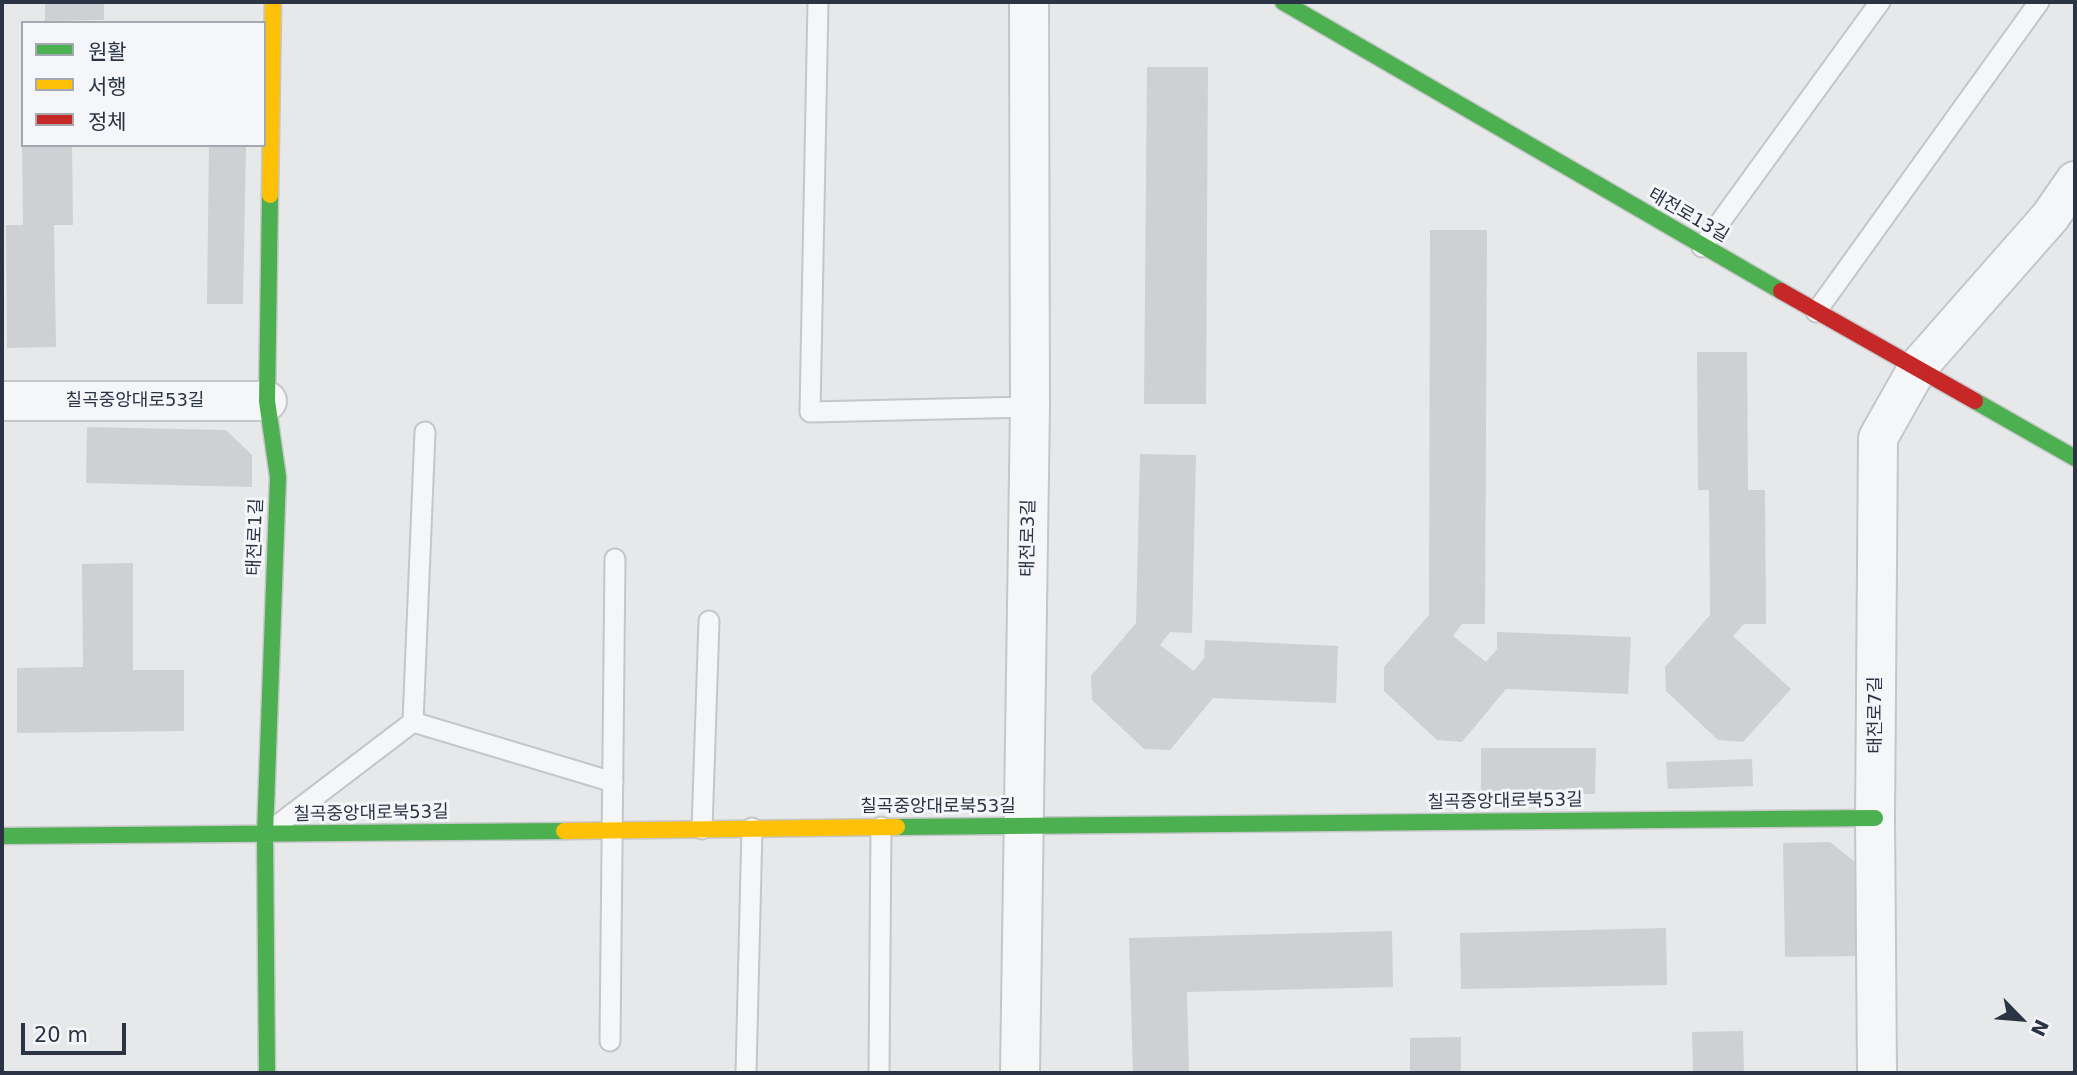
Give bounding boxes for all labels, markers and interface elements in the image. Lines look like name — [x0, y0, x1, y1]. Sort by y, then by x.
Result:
legend — [21, 21, 266, 147]
text: 원활 — [88, 40, 127, 64]
text: 서행 — [88, 75, 127, 99]
text: 정체 — [88, 110, 127, 134]
street label: 태전로13길 — [1644, 184, 1732, 248]
street label: 칠곡중앙대로53길 — [66, 390, 204, 412]
street label: 태전로1길 — [244, 498, 268, 576]
street label: 태전로3길 — [1018, 499, 1040, 577]
street label: 태전로7길 — [1865, 676, 1887, 754]
street label: 칠곡중앙대로북53길 — [1427, 790, 1583, 814]
street label: 칠곡중앙대로북53길 — [860, 796, 1016, 818]
street label: 칠곡중앙대로북53길 — [293, 802, 449, 826]
north arrow — [1986, 984, 2056, 1054]
scale bar — [24, 1009, 130, 1052]
text: N — [2027, 1016, 2053, 1040]
text: 20 m — [34, 1023, 88, 1047]

